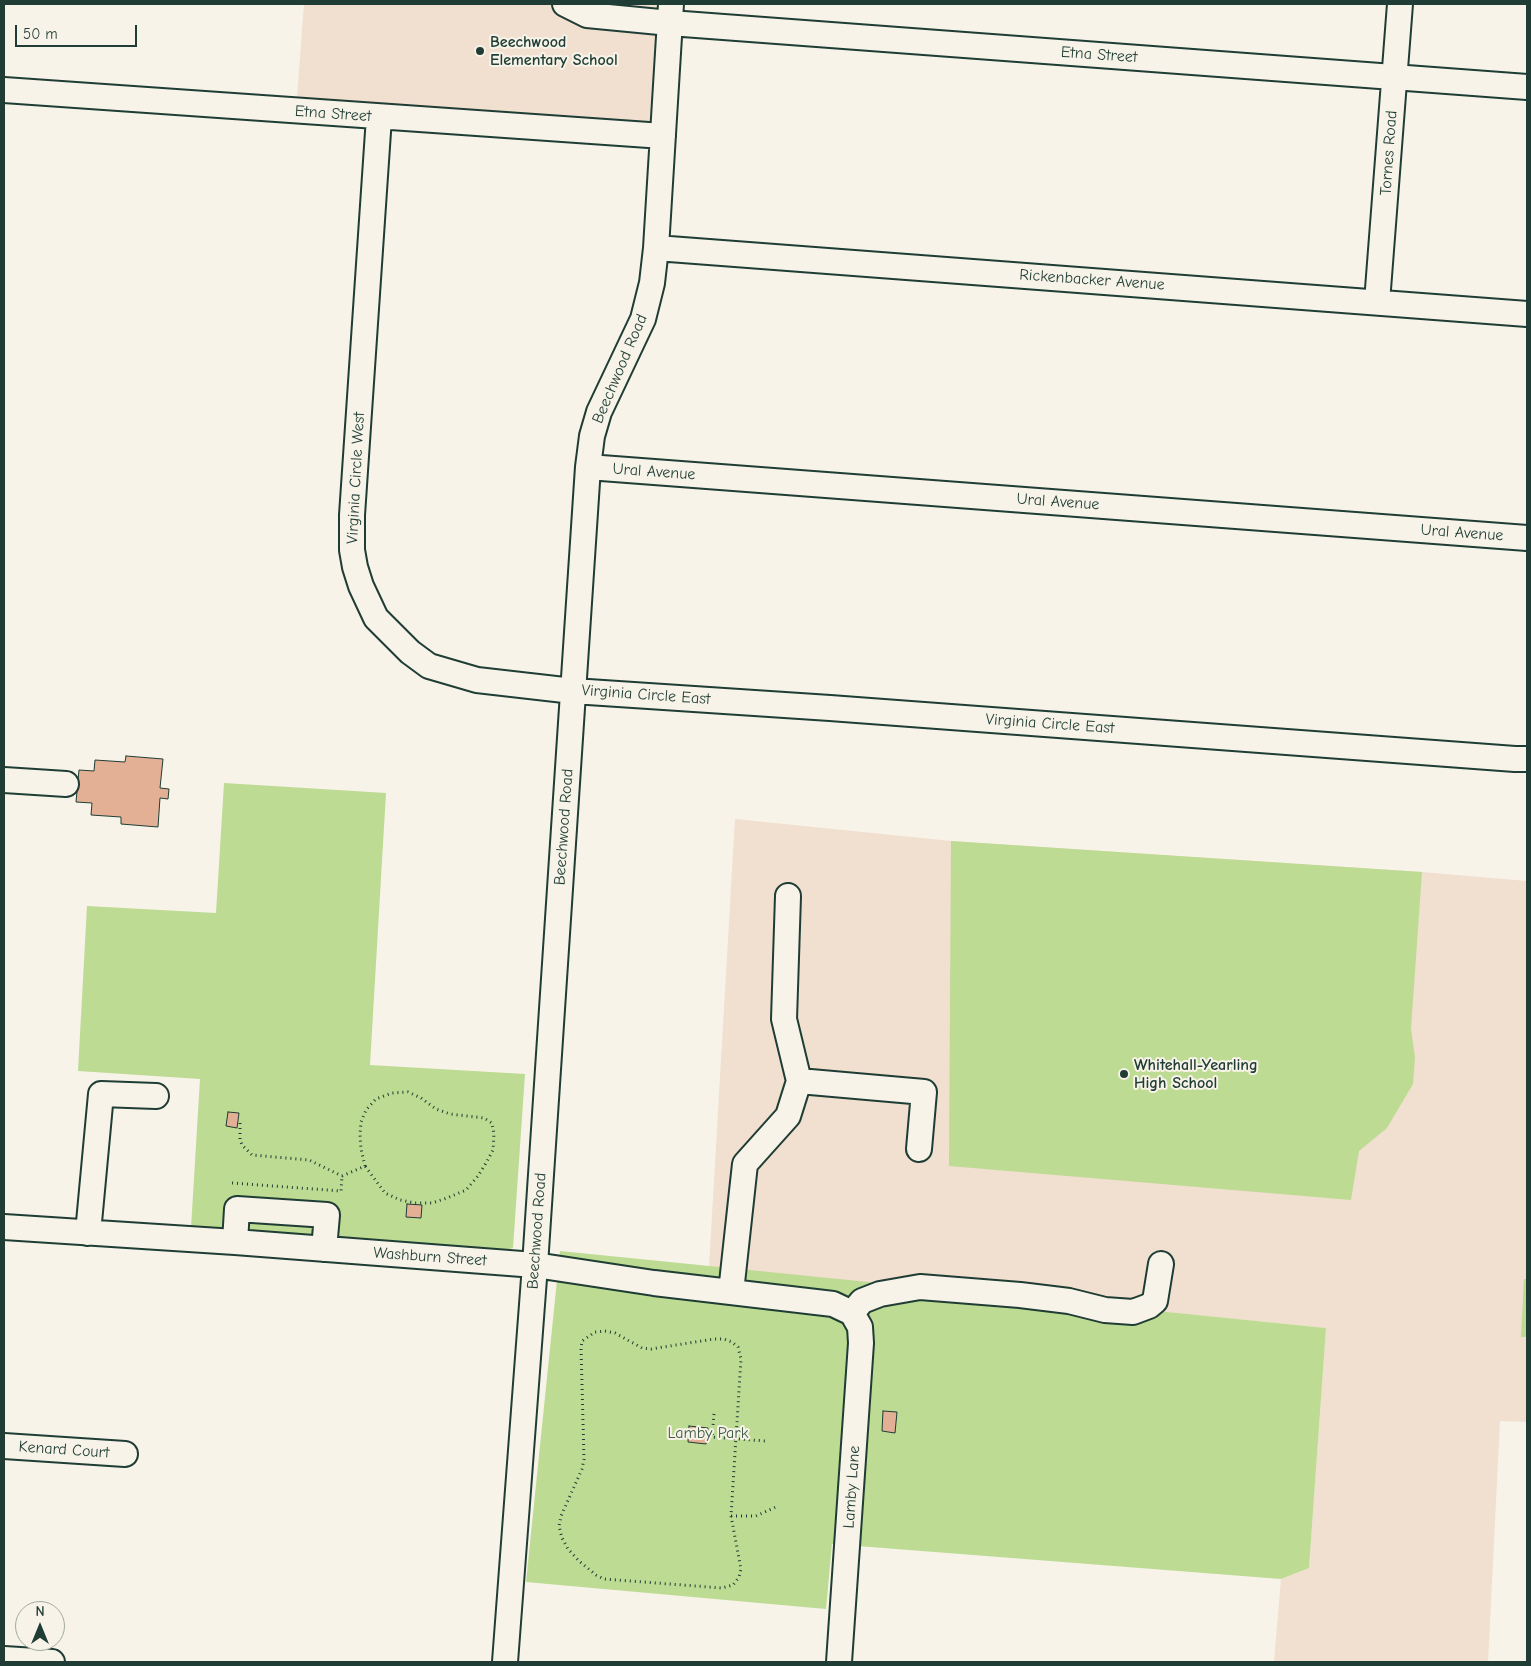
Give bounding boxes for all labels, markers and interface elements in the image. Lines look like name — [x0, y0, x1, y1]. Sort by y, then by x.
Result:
scale bar — [18, 15, 140, 47]
text: 50 m — [23, 25, 58, 43]
place label: Beechwood Elementary School — [490, 32, 618, 70]
street label: Etna Street — [1060, 43, 1138, 67]
marker: Beechwood Elementary School — [474, 45, 486, 57]
street label: Etna Street — [294, 102, 372, 126]
street label: Tornes Road — [1376, 110, 1402, 196]
street label: Rickenbacker Avenue — [1019, 265, 1165, 295]
street label: Beechwood Road — [588, 311, 652, 427]
street label: Virginia Circle West — [343, 411, 369, 545]
street label: Ural Avenue — [612, 460, 696, 484]
street label: Ural Avenue — [1016, 490, 1100, 514]
street label: Ural Avenue — [1420, 521, 1504, 545]
street label: Virginia Circle East — [581, 681, 711, 709]
street label: Virginia Circle East — [985, 710, 1115, 738]
street label: Beechwood Road — [550, 768, 578, 886]
place label: Whitehall-Yearling High School — [1134, 1055, 1258, 1093]
marker: Whitehall-Yearling High School — [1118, 1068, 1130, 1080]
street label: Beechwood Road — [523, 1172, 551, 1290]
street label: Washburn Street — [373, 1243, 487, 1271]
park label: Lamby Park — [668, 1423, 748, 1443]
street label: Kenard Court — [18, 1437, 110, 1463]
street label: Lamby Lane — [840, 1445, 864, 1529]
north arrow — [15, 1601, 65, 1651]
text: N — [35, 1603, 45, 1620]

